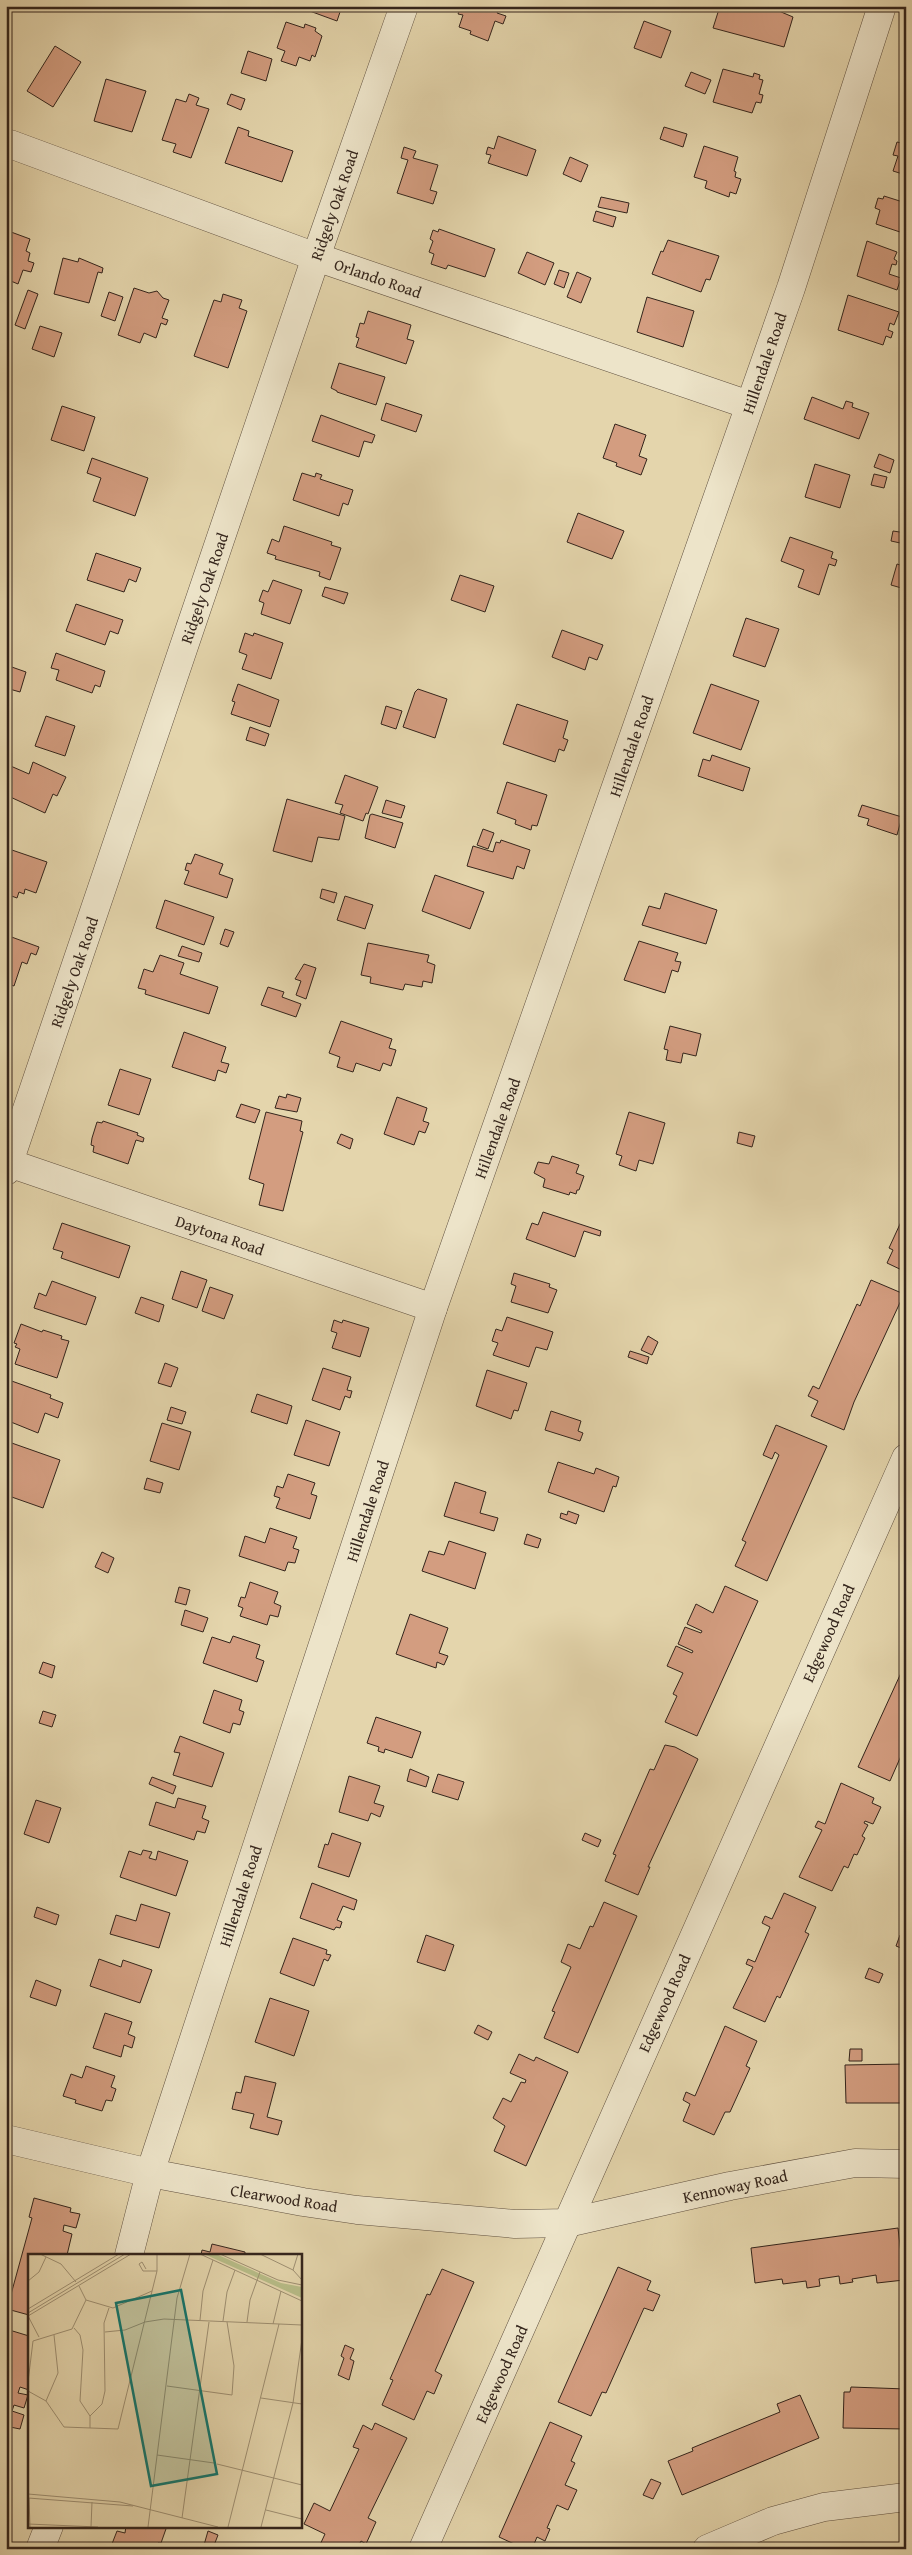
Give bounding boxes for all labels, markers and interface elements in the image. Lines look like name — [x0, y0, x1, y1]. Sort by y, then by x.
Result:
street label: Ridgely Oak Road — [304, 146, 364, 264]
street label: Orlando Road — [331, 252, 425, 304]
street label: Hillendale Road — [735, 309, 793, 417]
street label: Ridgely Oak Road — [174, 529, 234, 647]
street label: Hillendale Road — [602, 692, 660, 800]
street label: Ridgely Oak Road — [44, 913, 104, 1031]
street label: Hillendale Road — [468, 1074, 527, 1182]
street label: Daytona Road — [172, 1209, 268, 1262]
street label: Hillendale Road — [339, 1457, 395, 1565]
street label: Edgewood Road — [796, 1580, 861, 1686]
street label: Hillendale Road — [212, 1842, 268, 1950]
street label: Edgewood Road — [632, 1950, 697, 2056]
street label: Kennoway Road — [680, 2163, 790, 2209]
street label: Clearwood Road — [229, 2178, 340, 2218]
inset map — [28, 2254, 301, 2528]
street label: Edgewood Road — [469, 2321, 534, 2427]

